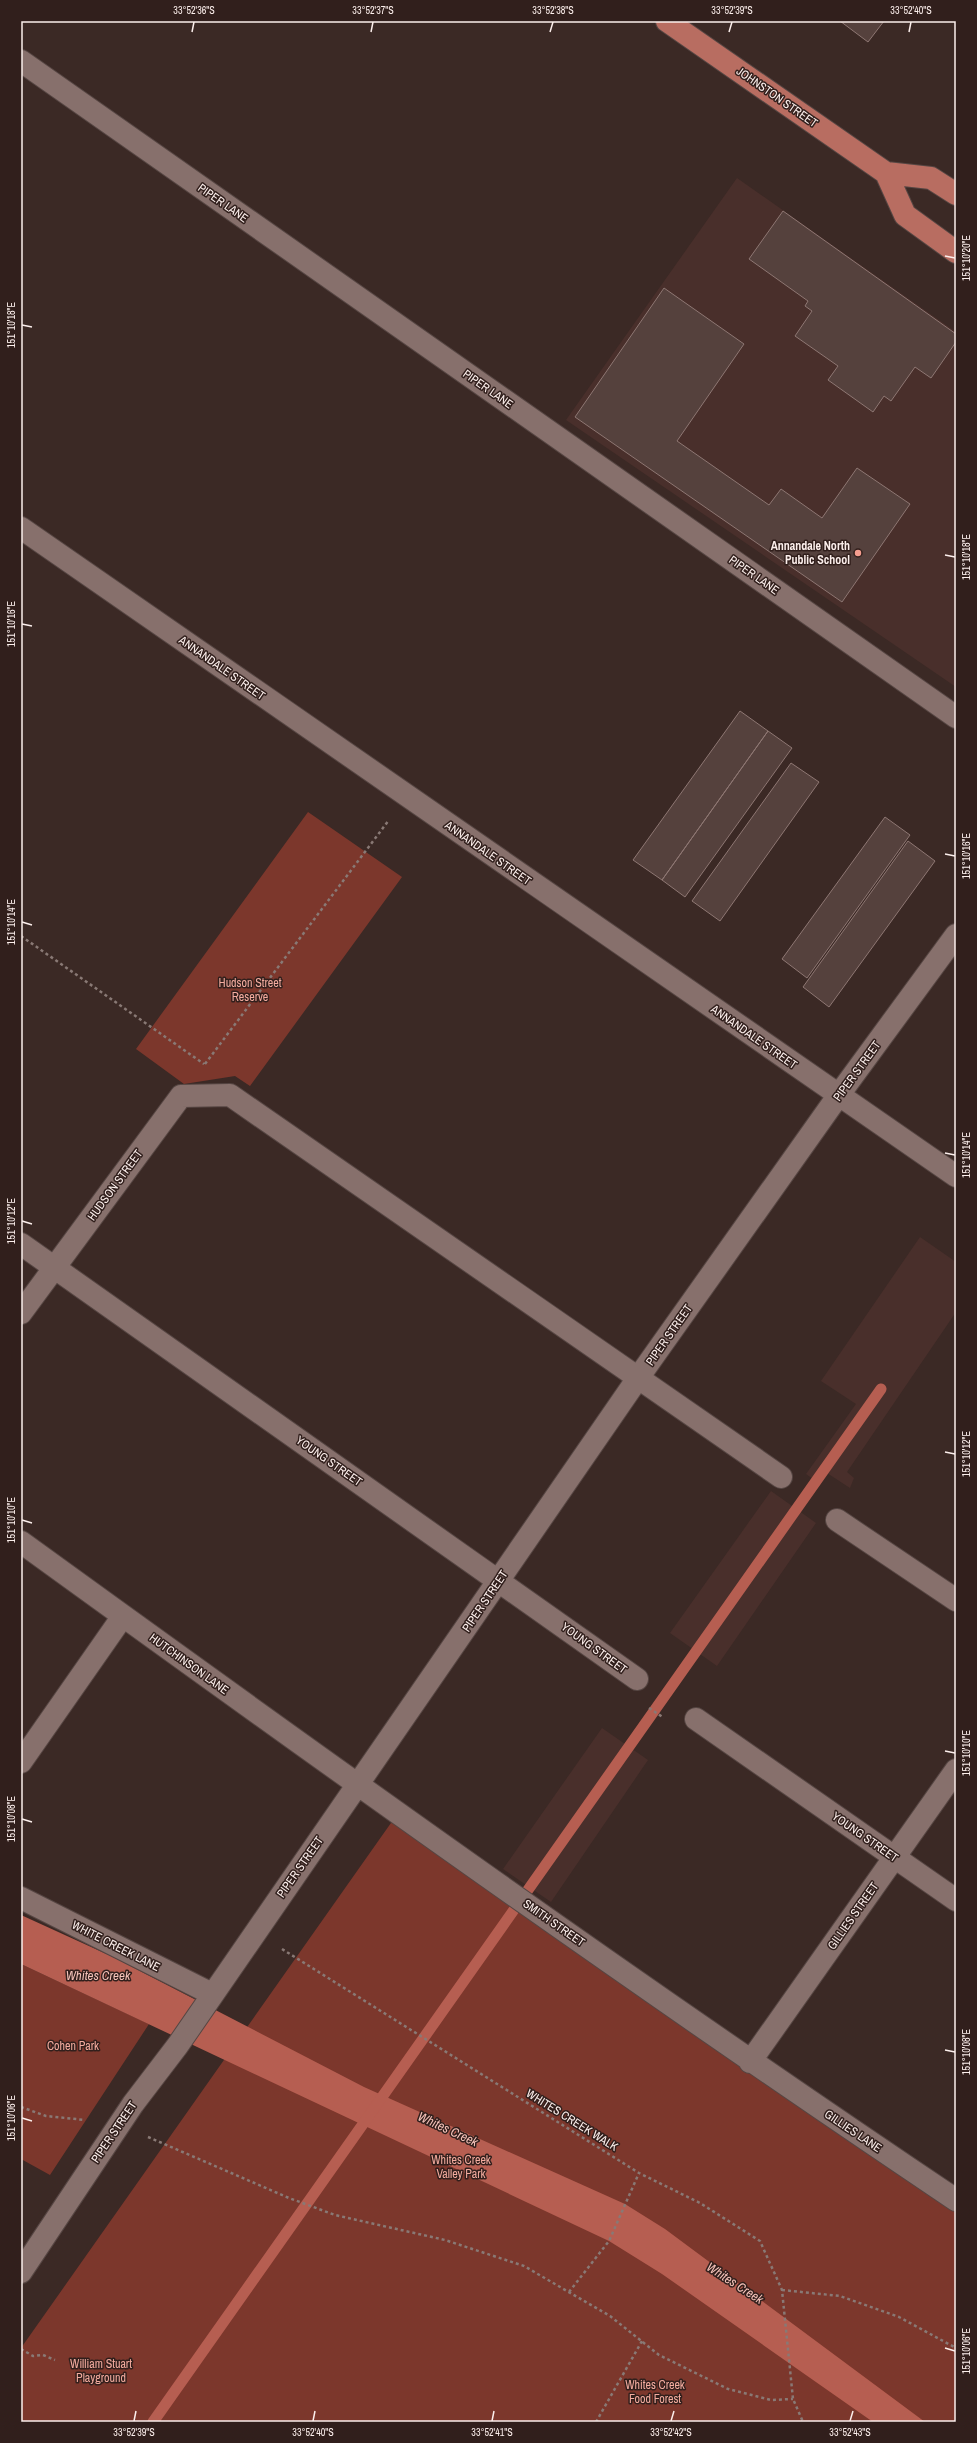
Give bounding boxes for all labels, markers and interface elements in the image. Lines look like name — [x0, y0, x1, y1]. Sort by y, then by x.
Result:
text: 33°52'36"S — [173, 4, 215, 17]
text: 33°52'37"S — [352, 4, 394, 17]
text: 33°52'38"S — [532, 4, 574, 17]
text: 33°52'39"S — [711, 4, 753, 17]
text: 33°52'40"S — [890, 4, 932, 17]
street label: JOHNSTON STREET — [733, 63, 821, 131]
street label: PIPER LANE — [195, 180, 251, 226]
text: 151°10'20"E — [960, 235, 973, 281]
text: 151°10'18"E — [5, 302, 18, 348]
street label: PIPER LANE — [460, 366, 516, 412]
text: 151°10'18"E — [960, 534, 973, 580]
place label: Annandale North Public School — [771, 538, 850, 568]
marker: Annandale North Public School — [853, 548, 863, 558]
street label: PIPER LANE — [726, 552, 782, 598]
text: 151°10'16"E — [5, 601, 18, 647]
street label: ANNANDALE STREET — [175, 632, 268, 704]
street label: ANNANDALE STREET — [441, 817, 534, 889]
text: 151°10'16"E — [960, 833, 973, 879]
text: 151°10'14"E — [5, 899, 18, 945]
park label: Hudson Street Reserve — [219, 975, 282, 1005]
street label: ANNANDALE STREET — [707, 1001, 800, 1073]
street label: PIPER STREET — [830, 1038, 884, 1104]
text: 151°10'14"E — [960, 1132, 973, 1178]
street label: HUDSON STREET — [84, 1146, 146, 1224]
text: 151°10'12"E — [5, 1198, 18, 1244]
street label: PIPER STREET — [642, 1301, 696, 1369]
text: 151°10'12"E — [960, 1431, 973, 1477]
street label: YOUNG STREET — [293, 1432, 365, 1490]
text: 151°10'10"E — [5, 1497, 18, 1543]
street label: PIPER STREET — [458, 1567, 512, 1635]
street label: YOUNG STREET — [558, 1619, 630, 1677]
street label: HUTCHINSON LANE — [146, 1630, 232, 1698]
text: 151°10'10"E — [960, 1730, 973, 1776]
text: 151°10'08"E — [5, 1796, 18, 1842]
street label: YOUNG STREET — [829, 1808, 901, 1866]
street label: PIPER STREET — [273, 1833, 327, 1901]
street label: GILLIES STREET — [824, 1879, 882, 1953]
street label: SMITH STREET — [520, 1896, 588, 1950]
street label: WHITE CREEK LANE — [69, 1917, 163, 1975]
water label: Whites Creek — [66, 1967, 131, 1984]
text: 151°10'08"E — [960, 2029, 973, 2075]
park label: Cohen Park — [47, 2038, 99, 2054]
street label: WHITES CREEK WALK — [523, 2085, 621, 2155]
text: 151°10'06"E — [5, 2095, 18, 2141]
street label: PIPER STREET — [87, 2098, 141, 2166]
street label: GILLIES LANE — [821, 2106, 885, 2156]
water label: Whites Creek — [415, 2108, 481, 2151]
park label: Whites Creek Valley Park — [431, 2152, 491, 2182]
water label: Whites Creek — [703, 2258, 767, 2308]
text: 151°10'06"E — [960, 2328, 973, 2374]
park label: William Stuart Playground — [70, 2356, 132, 2386]
park label: Whites Creek Food Forest — [625, 2377, 685, 2407]
text: 33°52'39"S — [113, 2426, 155, 2439]
text: 33°52'40"S — [292, 2426, 334, 2439]
text: 33°52'41"S — [471, 2426, 513, 2439]
text: 33°52'42"S — [650, 2426, 692, 2439]
text: 33°52'43"S — [829, 2426, 871, 2439]

